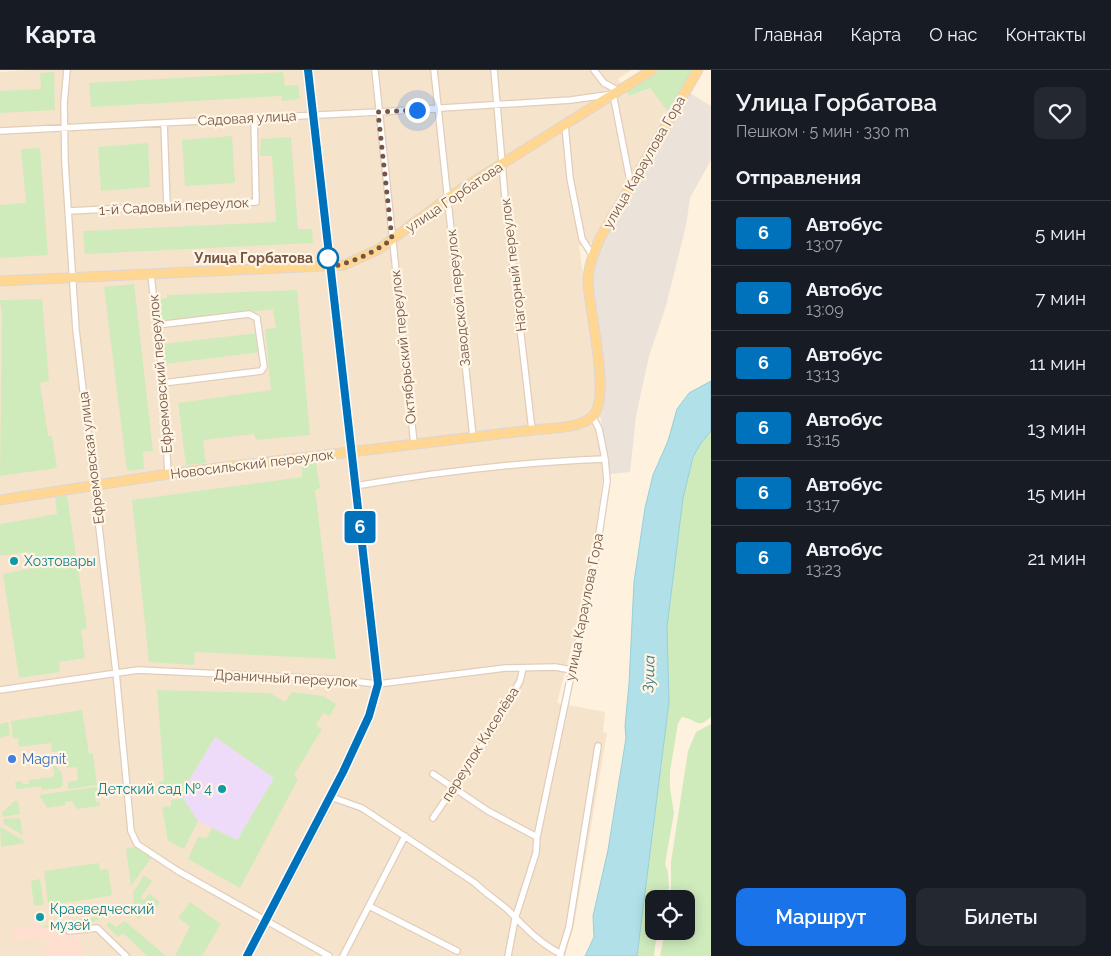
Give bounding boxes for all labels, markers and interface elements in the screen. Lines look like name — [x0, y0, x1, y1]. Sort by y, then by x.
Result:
text: Карта — [25, 20, 96, 49]
text: Главная — [754, 24, 822, 45]
text: Карта — [850, 24, 901, 45]
text: О нас — [929, 24, 977, 45]
text: Контакты — [1005, 24, 1086, 45]
button: heart — [1034, 87, 1086, 139]
text: Улица Горбатова — [736, 88, 937, 117]
street label: улица Караулова Гора — [600, 93, 688, 231]
your location — [405, 98, 430, 123]
street label: Садовая улица — [197, 107, 297, 129]
text: Пешком · 5 мин · 330 m — [736, 122, 909, 141]
street label: улица Горбатова — [402, 159, 506, 235]
text: Отправления — [736, 166, 861, 188]
street label: 1-й Садовый переулок — [99, 194, 249, 218]
street label: Нагорный переулок — [497, 197, 529, 333]
text: Автобус — [806, 213, 883, 235]
text: 6 — [758, 222, 769, 243]
text: 5 мин — [1035, 222, 1086, 244]
street label: Заводской переулок — [443, 229, 473, 367]
text: 13:07 — [806, 235, 843, 254]
marker: Улица Горбатова — [317, 247, 339, 269]
place label: Улица Горбатова — [193, 250, 313, 266]
street label: Октябрьский переулок — [387, 269, 419, 425]
text: Автобус — [806, 278, 883, 300]
text: 6 — [758, 287, 769, 308]
text: 7 мин — [1035, 287, 1086, 309]
street label: Ефремовский переулок — [145, 294, 175, 454]
text: 13:09 — [806, 300, 844, 319]
text: Автобус — [806, 343, 883, 365]
text: 6 — [758, 352, 769, 373]
text: 11 мин — [1029, 352, 1086, 374]
text: 13:13 — [806, 365, 840, 384]
street label: Ефремовская улица — [75, 391, 107, 525]
text: Автобус — [806, 408, 883, 430]
text: 6 — [758, 417, 769, 438]
text: 13 мин — [1027, 417, 1086, 439]
text: 13:15 — [806, 430, 840, 449]
street label: Новосильский переулок — [169, 446, 335, 482]
text: Автобус — [806, 473, 883, 495]
text: 6 — [758, 482, 769, 503]
text: 15 мин — [1027, 482, 1086, 504]
text: 13:17 — [806, 495, 840, 514]
line badge: 6 — [344, 511, 376, 543]
text: 6 — [355, 516, 365, 537]
street label: улица Караулова Гора — [562, 532, 606, 682]
text: Автобус — [806, 538, 883, 560]
text: 6 — [758, 547, 769, 568]
text: 21 мин — [1027, 547, 1086, 569]
place label: Хозтовары — [24, 553, 96, 569]
marker: Хозтовары — [8, 555, 20, 567]
text: 13:23 — [806, 560, 841, 579]
water label: Зуша — [639, 655, 659, 693]
street label: Драничный переулок — [214, 666, 358, 690]
street label: переулок Киселёва — [438, 684, 522, 804]
place label: Magnit — [22, 751, 67, 767]
marker: Magnit — [6, 753, 18, 765]
place label: Детский сад № 4 — [97, 781, 212, 797]
marker: Детский сад № 4 — [216, 783, 228, 795]
button: Маршрут — [736, 888, 906, 946]
button: Билеты — [916, 888, 1086, 946]
map controls — [645, 890, 695, 940]
button: locate — [645, 890, 695, 940]
place label: Краеведческий музей — [50, 901, 154, 933]
marker: Краеведческий музей — [34, 911, 46, 923]

